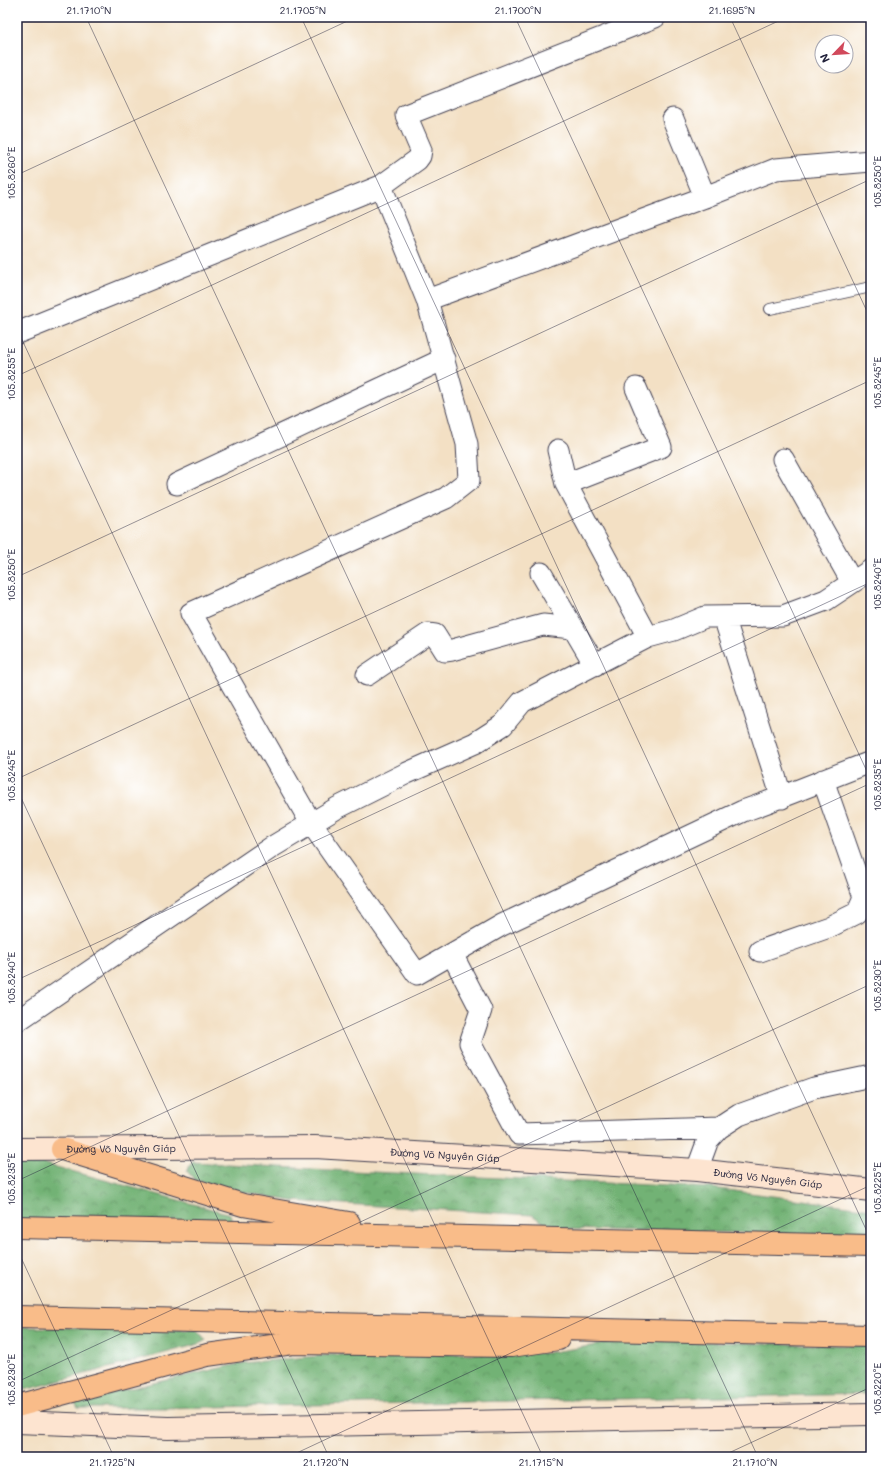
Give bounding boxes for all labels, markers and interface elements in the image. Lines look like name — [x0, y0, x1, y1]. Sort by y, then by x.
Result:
text: 21.1710°N — [67, 3, 111, 17]
text: 21.1705°N — [280, 3, 326, 17]
text: 21.1700°N — [495, 3, 541, 17]
text: 21.1695°N — [709, 3, 755, 17]
north arrow — [814, 34, 854, 74]
text: N — [816, 51, 833, 65]
text: 105.8260°E — [4, 146, 18, 199]
text: 105.8250°E — [870, 155, 884, 208]
text: 105.8255°E — [4, 348, 18, 400]
text: 105.8245°E — [870, 357, 884, 409]
text: 105.8250°E — [4, 548, 18, 601]
text: 105.8240°E — [870, 557, 884, 610]
text: 105.8245°E — [4, 750, 18, 802]
text: 105.8235°E — [870, 759, 884, 811]
text: 105.8240°E — [4, 951, 18, 1004]
text: 105.8230°E — [870, 959, 884, 1012]
street label: Đường Võ Nguyên Giáp — [66, 1141, 176, 1156]
street label: Đường Võ Nguyên Giáp — [389, 1145, 500, 1165]
text: 105.8235°E — [4, 1153, 18, 1205]
text: 105.8225°E — [870, 1162, 884, 1214]
street label: Đường Võ Nguyên Giáp — [712, 1165, 823, 1191]
text: 105.8230°E — [4, 1353, 18, 1406]
text: 105.8220°E — [870, 1363, 884, 1415]
text: 21.1725°N — [89, 1455, 135, 1469]
text: 21.1720°N — [303, 1455, 349, 1469]
text: 21.1715°N — [519, 1455, 563, 1469]
text: 21.1710°N — [733, 1455, 777, 1469]

